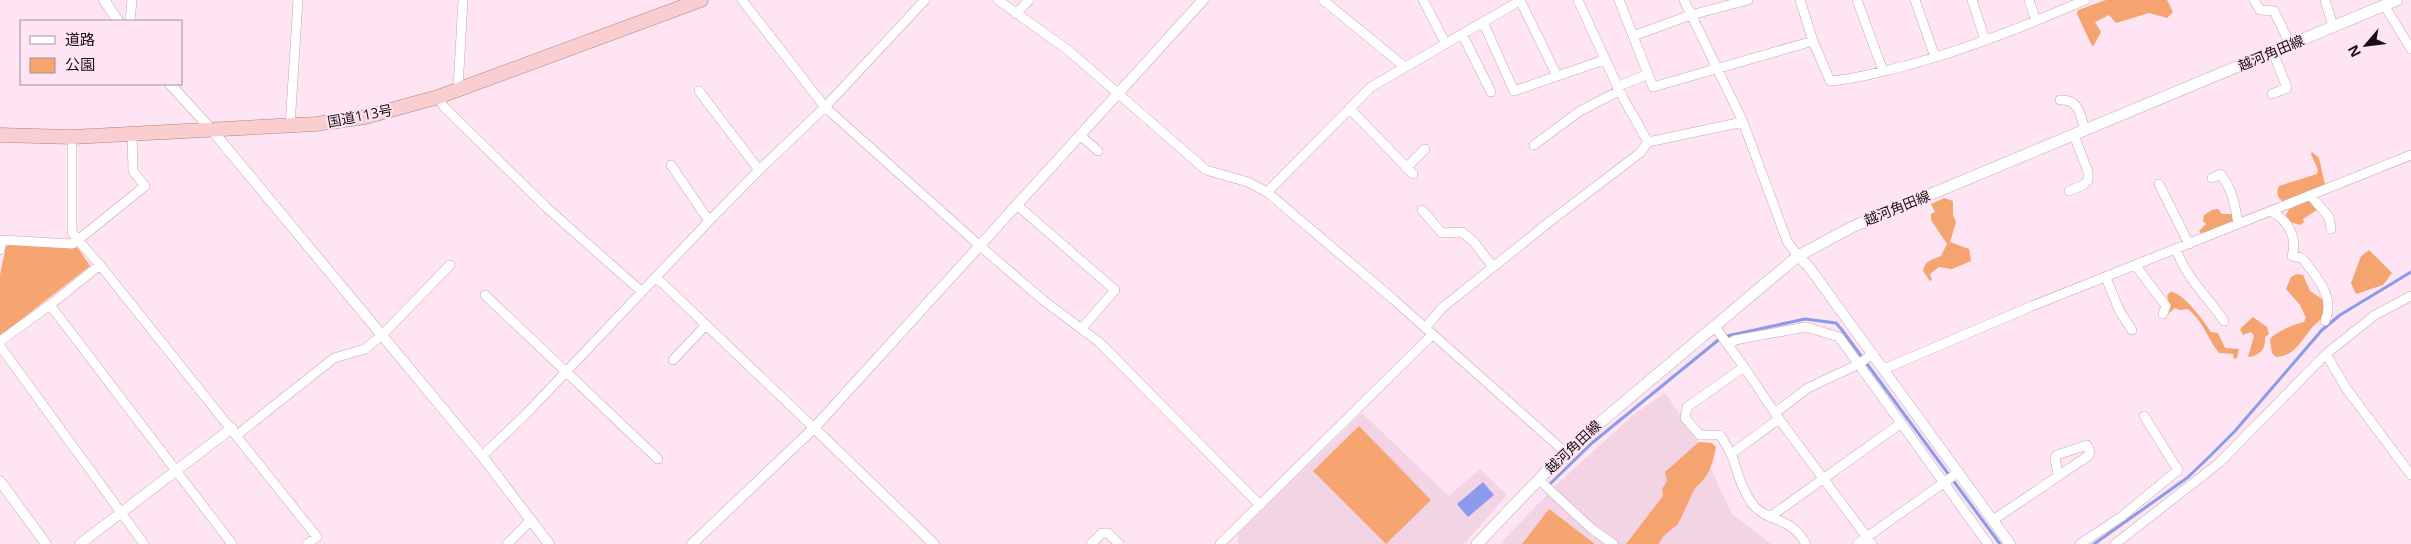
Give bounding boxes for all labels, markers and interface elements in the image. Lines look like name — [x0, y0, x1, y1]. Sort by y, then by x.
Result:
legend — [20, 20, 182, 85]
north arrow — [2341, 20, 2391, 70]
text: 道路 — [65, 29, 95, 49]
street label: 越河角田線 — [2235, 30, 2307, 75]
text: N — [2343, 42, 2365, 61]
text: 公園 — [65, 54, 95, 74]
street label: 国道113号 — [326, 100, 394, 131]
street label: 越河角田線 — [1861, 186, 1933, 229]
street label: 越河角田線 — [1541, 416, 1605, 477]

